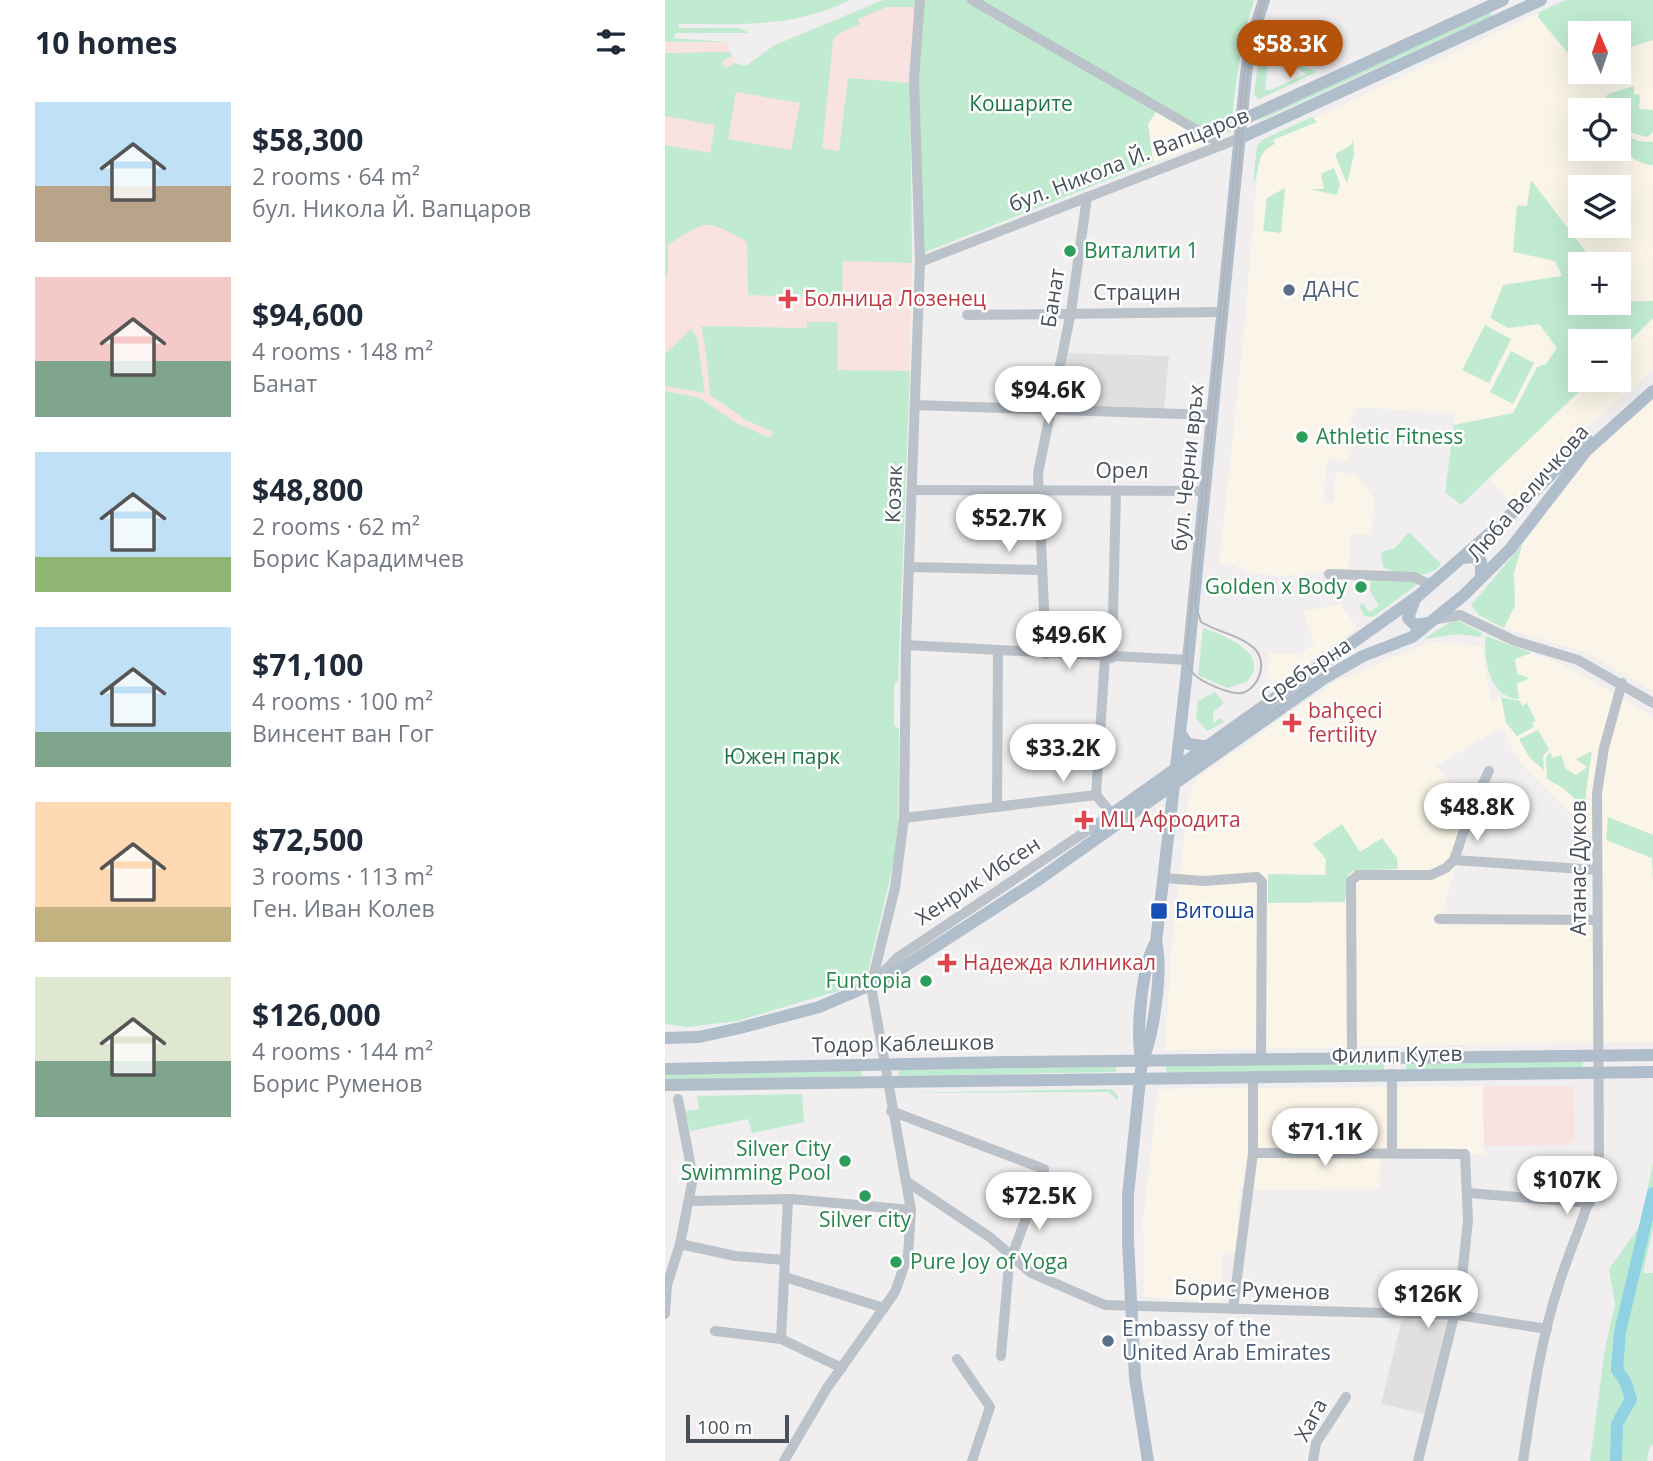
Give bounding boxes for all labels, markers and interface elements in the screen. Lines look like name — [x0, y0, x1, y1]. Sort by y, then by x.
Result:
pin: $58.3K — [1233, 20, 1347, 80]
north arrow — [1568, 21, 1631, 84]
map controls — [1568, 21, 1631, 392]
text: 10 homes — [35, 22, 178, 63]
icon: filters — [592, 23, 630, 61]
text: $58.3K — [1253, 27, 1327, 59]
park label: Кошарите — [969, 89, 1073, 117]
button: locate — [1568, 98, 1631, 161]
street label: бул. Никола Й. Вапцаров — [1005, 100, 1253, 218]
text: $58,300 — [252, 119, 363, 160]
icon: home — [91, 130, 175, 214]
text: 2 rooms · 64 m² — [252, 160, 420, 192]
button: layers — [1568, 175, 1631, 238]
text: бул. Никола Й. Вапцаров — [252, 192, 531, 224]
place label: Виталити 1 — [1084, 236, 1199, 264]
marker: Виталити 1 — [1062, 243, 1078, 259]
button: + — [1568, 252, 1631, 315]
street label: Банат — [1034, 266, 1070, 329]
place label: ДАНС — [1303, 275, 1359, 303]
street label: Страцин — [1093, 278, 1181, 306]
marker: ДАНС — [1281, 282, 1297, 298]
place label: Болница Лозенец — [804, 284, 986, 312]
marker: Болница Лозенец — [778, 289, 798, 309]
text: $94,600 — [252, 294, 363, 335]
icon: home — [91, 305, 175, 389]
button: − — [1568, 329, 1631, 392]
text: 4 rooms · 148 m² — [252, 335, 433, 367]
pin: $94.6K — [991, 366, 1105, 426]
text: Банат — [252, 367, 317, 399]
text: $94.6K — [1011, 373, 1085, 405]
street label: бул. Черни връх — [1164, 383, 1210, 553]
street label: Люба Величкова — [1460, 418, 1594, 567]
place label: Athletic Fitness — [1316, 422, 1463, 450]
marker: Athletic Fitness — [1294, 429, 1310, 445]
street label: Орел — [1096, 456, 1149, 484]
street label: Козяк — [878, 464, 908, 523]
text: $48,800 — [252, 469, 363, 510]
icon: home — [91, 480, 175, 564]
pin: $52.7K — [952, 494, 1066, 554]
text: $52.7K — [972, 501, 1046, 533]
text: 2 rooms · 62 m² — [252, 510, 420, 542]
text: Борис Карадимчев — [252, 542, 464, 574]
place label: Golden x Body — [1205, 572, 1347, 600]
marker: Golden x Body — [1353, 579, 1369, 595]
pin: $49.6K — [1012, 612, 1126, 671]
text: $49.6K — [1032, 618, 1106, 650]
street label: Сребърна — [1255, 630, 1356, 710]
text: $71,100 — [252, 644, 363, 685]
icon: home — [91, 655, 175, 739]
text: 4 rooms · 100 m² — [252, 685, 433, 717]
place label: bahçeci fertility — [1308, 696, 1383, 748]
marker: bahçeci fertility — [1282, 713, 1302, 733]
text: Винсент ван Гог — [252, 717, 434, 749]
pin: $33.2K — [1006, 724, 1120, 784]
text: $33.2K — [1026, 731, 1100, 763]
park label: Южен парк — [724, 742, 840, 770]
pin: $48.8K — [1420, 784, 1534, 843]
text: $48.8K — [1440, 790, 1514, 822]
street label: Атанас Дуков — [1564, 800, 1592, 936]
place label: МЦ Афродита — [1100, 805, 1241, 833]
marker: МЦ Афродита — [1074, 810, 1094, 830]
text: $72,500 — [252, 819, 363, 860]
street label: Хенрик Ибсен — [910, 829, 1045, 931]
icon: home — [91, 830, 175, 914]
text: 3 rooms · 113 m² — [252, 860, 433, 892]
text: Ген. Иван Колев — [252, 892, 435, 924]
place label: Витоша — [1175, 896, 1255, 924]
marker: Витоша — [1149, 901, 1169, 921]
place label: Надежда клиникал — [963, 948, 1156, 976]
marker: Надежда клиникал — [937, 953, 957, 973]
place label: Funtopia — [825, 966, 912, 994]
marker: Funtopia — [918, 973, 934, 989]
text: $126,000 — [252, 994, 381, 1035]
icon: home — [91, 1005, 175, 1089]
street label: Тодор Каблешков — [812, 1027, 994, 1059]
text: 4 rooms · 144 m² — [252, 1035, 433, 1067]
street label: Филип Кутев — [1331, 1039, 1463, 1069]
text: Борис Руменов — [252, 1067, 422, 1099]
pin: $71.1K — [1268, 1108, 1382, 1168]
text: $71.1K — [1288, 1115, 1362, 1147]
place label: Silver City Swimming Pool — [681, 1134, 831, 1186]
marker: Silver City Swimming Pool — [837, 1153, 853, 1169]
pin: $107K — [1518, 1156, 1616, 1216]
text: $107K — [1533, 1163, 1601, 1195]
pin: $72.5K — [982, 1172, 1096, 1232]
text: $72.5K — [1002, 1179, 1076, 1211]
marker: Silver city — [857, 1188, 873, 1204]
place label: Silver city — [819, 1205, 911, 1233]
place label: Pure Joy of Yoga — [910, 1247, 1068, 1275]
marker: Pure Joy of Yoga — [888, 1254, 904, 1270]
pin: $126K — [1379, 1270, 1477, 1330]
street label: Борис Руменов — [1174, 1272, 1330, 1306]
text: $126K — [1394, 1277, 1462, 1309]
place label: Embassy of the United Arab Emirates — [1122, 1314, 1331, 1366]
marker: Embassy of the United Arab Emirates — [1100, 1333, 1116, 1349]
street label: Хага — [1287, 1393, 1333, 1446]
scale bar — [686, 1412, 789, 1444]
text: 100 m — [697, 1414, 752, 1440]

